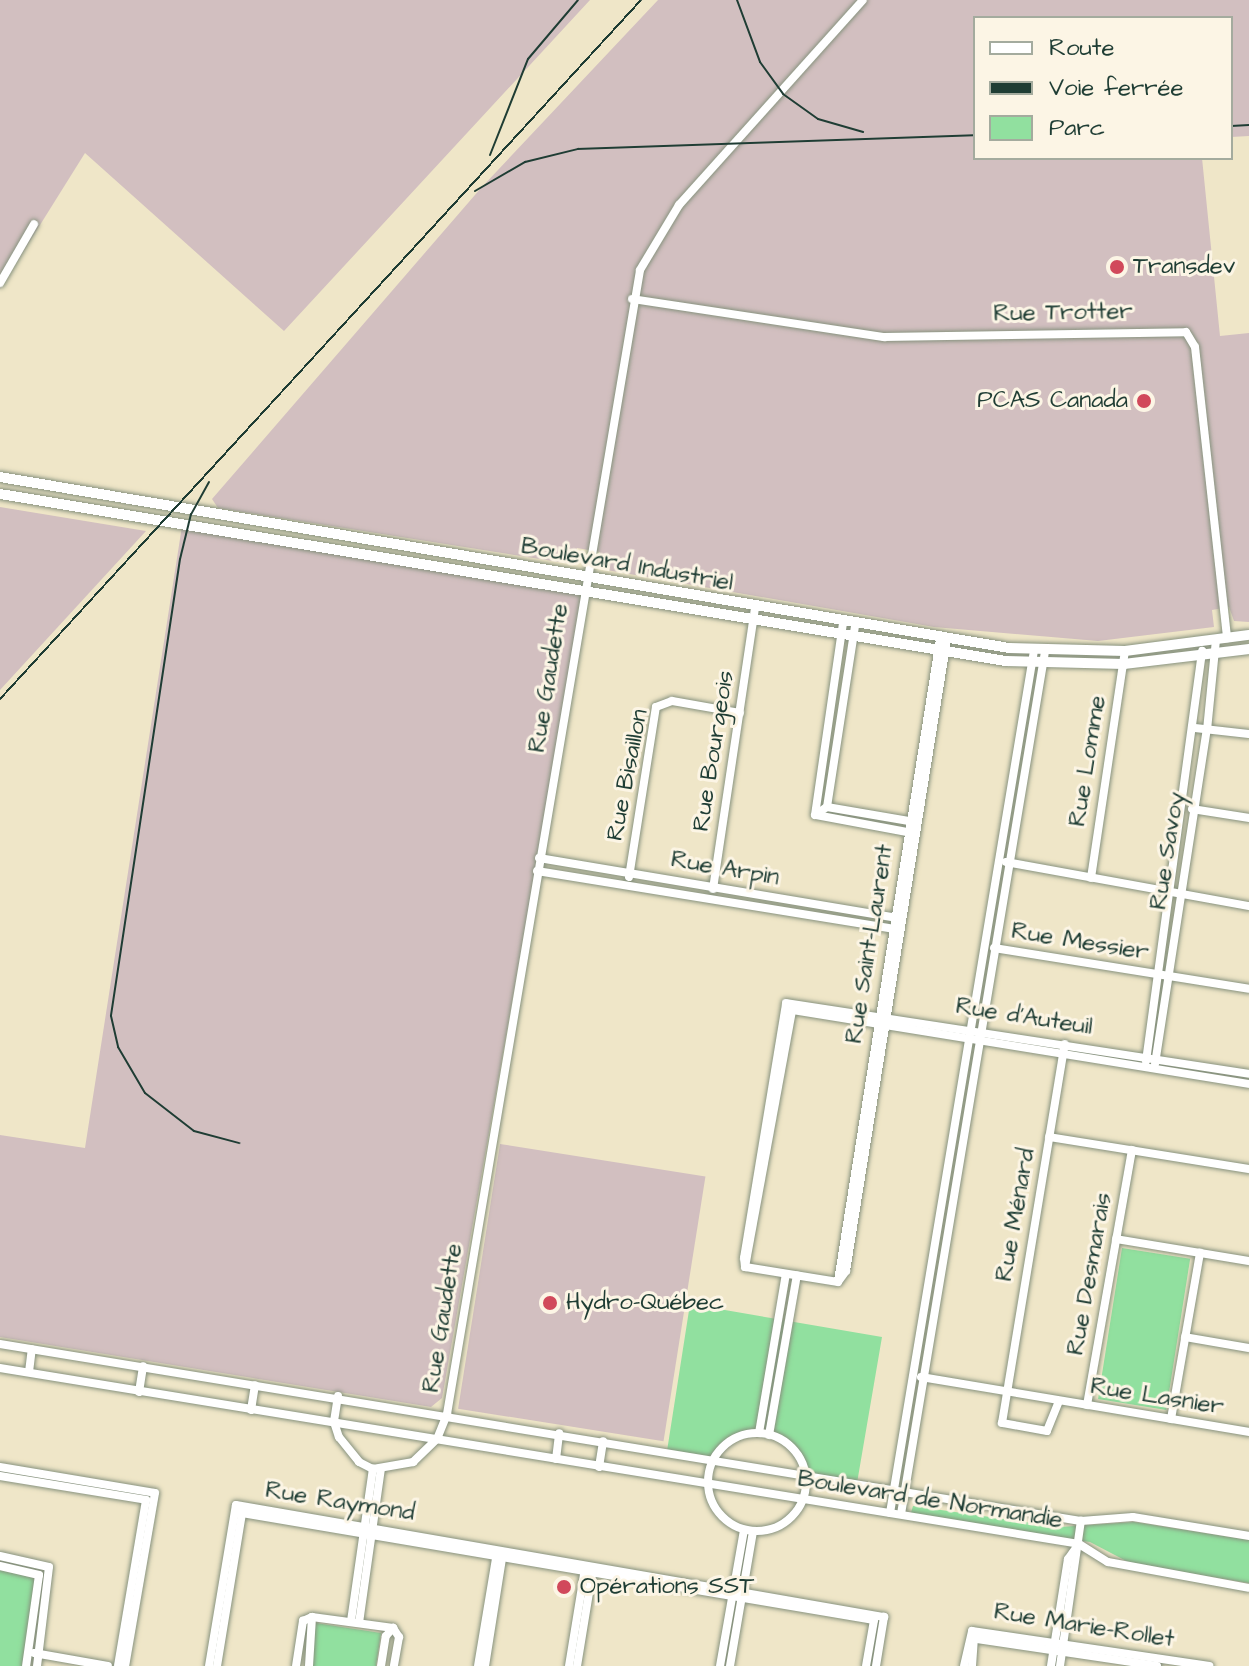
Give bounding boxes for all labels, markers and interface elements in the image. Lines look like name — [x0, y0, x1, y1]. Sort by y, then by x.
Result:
legend — [973, 16, 1233, 160]
text: Route — [1049, 31, 1114, 65]
text: Voie ferrée — [1049, 71, 1183, 105]
text: Parc — [1049, 111, 1105, 145]
place label: Transdev — [1133, 253, 1235, 281]
marker: Transdev — [1108, 258, 1126, 276]
street label: Rue Trotter — [993, 297, 1133, 329]
place label: PCAS Canada — [977, 387, 1128, 415]
marker: PCAS Canada — [1135, 392, 1153, 410]
street label: Boulevard Industriel — [519, 532, 735, 598]
street label: Rue Gaudette — [523, 601, 575, 755]
street label: Rue Bourgeois — [687, 669, 741, 833]
street label: Rue Lomme — [1063, 693, 1113, 829]
street label: Rue Bisaillon — [601, 707, 655, 843]
street label: Rue Savoy — [1144, 790, 1192, 912]
street label: Rue Saint-Laurent — [840, 842, 900, 1046]
street label: Rue Arpin — [669, 845, 781, 893]
street label: Rue Messier — [1009, 917, 1151, 967]
street label: Rue d'Auteuil — [954, 992, 1094, 1042]
street label: Rue Ménard — [990, 1146, 1042, 1284]
street label: Rue Desmarais — [1062, 1190, 1118, 1358]
street label: Rue Gaudette — [417, 1241, 469, 1395]
place label: Hydro-Québec — [566, 1289, 724, 1317]
marker: Hydro-Québec — [541, 1294, 559, 1312]
street label: Rue Lasnier — [1088, 1372, 1226, 1422]
street label: Boulevard de Normandie — [795, 1465, 1065, 1535]
street label: Rue Raymond — [263, 1476, 417, 1528]
place label: Opérations SST — [580, 1573, 754, 1601]
marker: Opérations SST — [555, 1578, 573, 1596]
street label: Rue Marie-Rollet — [992, 1598, 1176, 1654]

